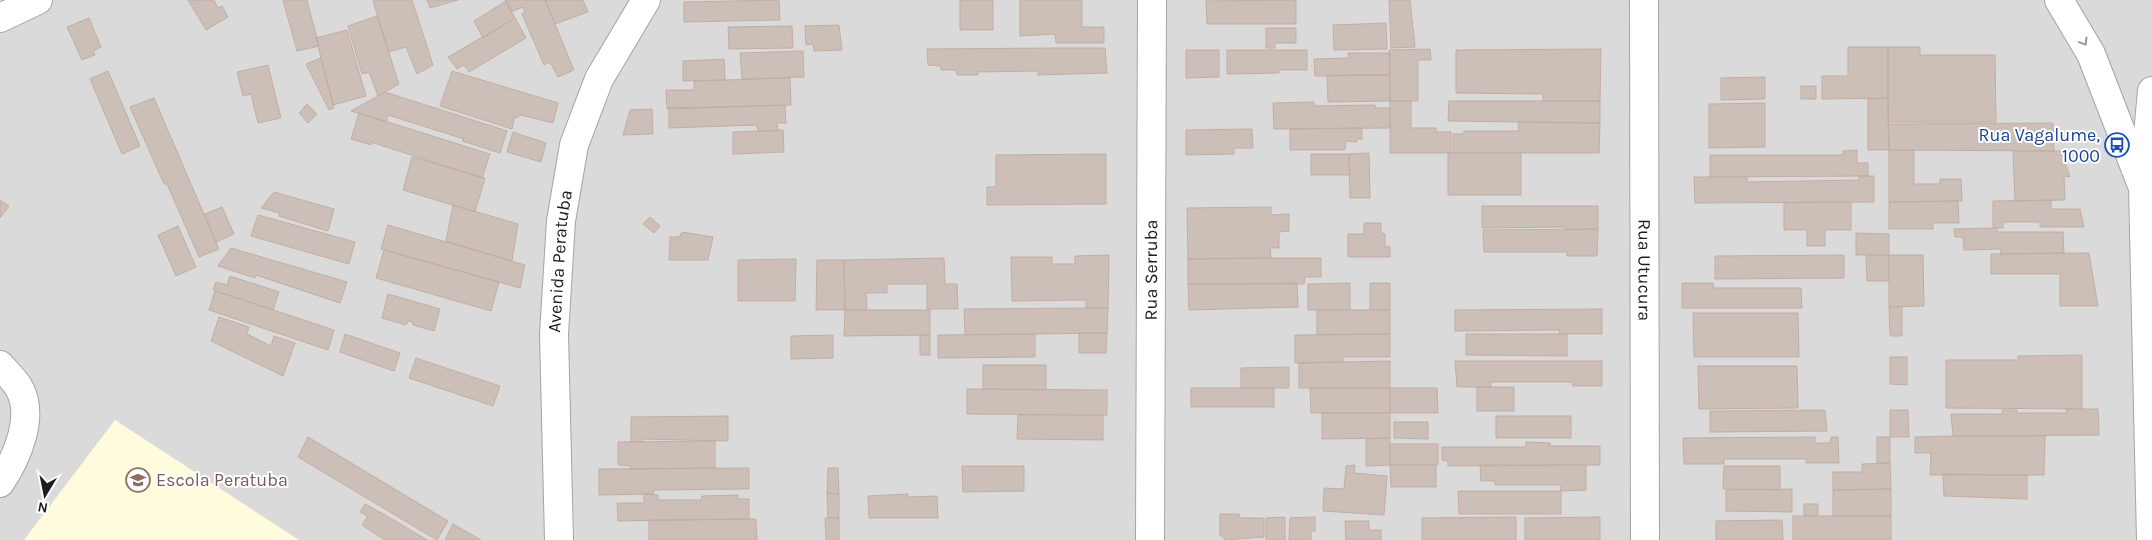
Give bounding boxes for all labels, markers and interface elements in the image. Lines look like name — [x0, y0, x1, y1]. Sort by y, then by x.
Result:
one-way arrow — [2077, 36, 2087, 45]
place label: Rua Vagalume, 1000 — [1979, 124, 2100, 167]
bus stop icon: Rua Vagalume, 1000 — [2104, 132, 2130, 158]
street label: Avenida Peratuba — [543, 188, 577, 333]
street label: Rua Utucura — [1633, 219, 1656, 321]
street label: Rua Serruba — [1140, 220, 1162, 320]
school or university icon: Escola Peratuba — [125, 467, 151, 493]
place label: Escola Peratuba — [156, 469, 288, 491]
north arrow — [20, 470, 70, 520]
text: N — [36, 498, 49, 517]

